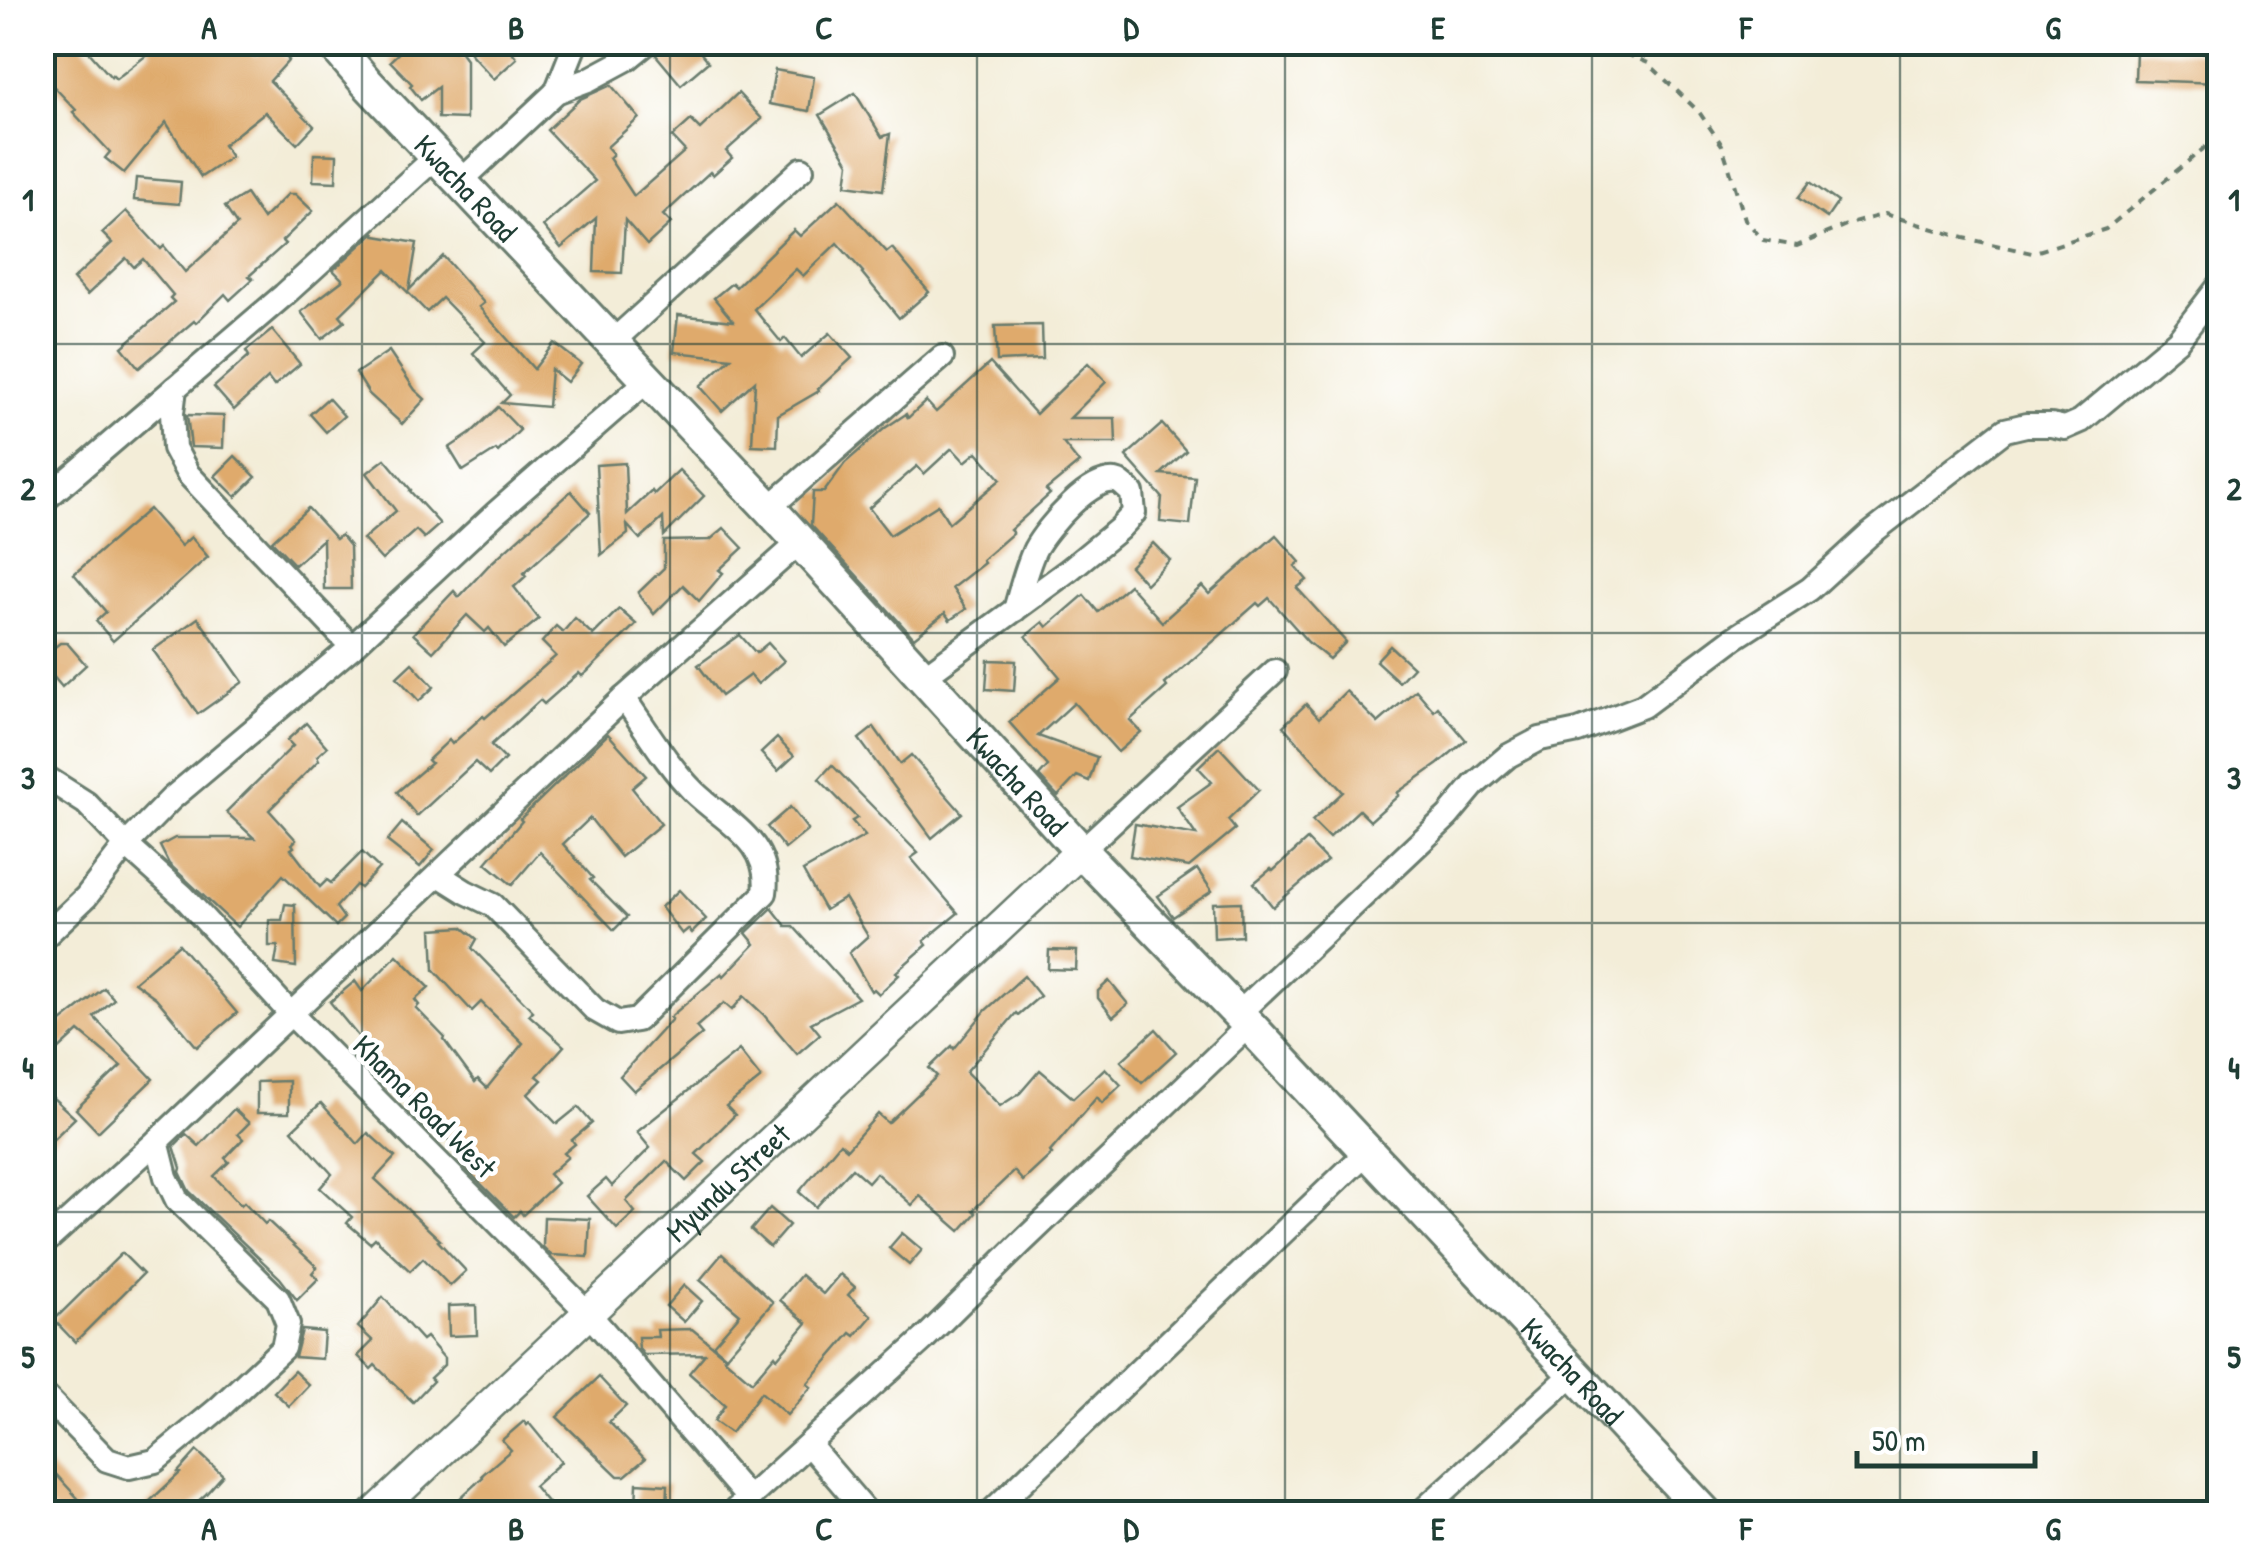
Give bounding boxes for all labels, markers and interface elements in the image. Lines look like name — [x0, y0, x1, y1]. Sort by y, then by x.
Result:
text: A — [201, 6, 217, 49]
text: B — [508, 6, 524, 49]
text: C — [815, 6, 833, 49]
text: D — [1123, 6, 1139, 49]
text: E — [1431, 6, 1446, 49]
text: F — [1739, 6, 1754, 49]
text: G — [2045, 6, 2061, 49]
street label: Kwacha Road — [406, 125, 527, 250]
text: 1 — [22, 178, 34, 221]
text: 1 — [2228, 178, 2240, 221]
text: 2 — [21, 467, 37, 510]
text: 2 — [2227, 467, 2243, 510]
street label: Kwacha Road — [958, 718, 1077, 844]
text: 3 — [21, 756, 35, 799]
text: 3 — [2227, 756, 2241, 799]
street label: Khama Road West — [345, 1026, 506, 1187]
text: 4 — [22, 1046, 34, 1089]
text: 4 — [2228, 1046, 2240, 1089]
street label: Myundu Street — [657, 1114, 799, 1250]
street label: Kwacha Road — [1512, 1309, 1633, 1434]
text: 5 — [21, 1335, 35, 1378]
text: 5 — [2227, 1335, 2241, 1378]
scale bar — [1857, 1406, 2034, 1468]
text: 50 m — [1872, 1420, 1925, 1460]
text: A — [201, 1507, 217, 1550]
text: B — [508, 1507, 524, 1550]
text: C — [815, 1507, 833, 1550]
text: D — [1123, 1507, 1139, 1550]
text: E — [1431, 1507, 1446, 1550]
text: F — [1739, 1507, 1754, 1550]
text: G — [2045, 1507, 2061, 1550]

